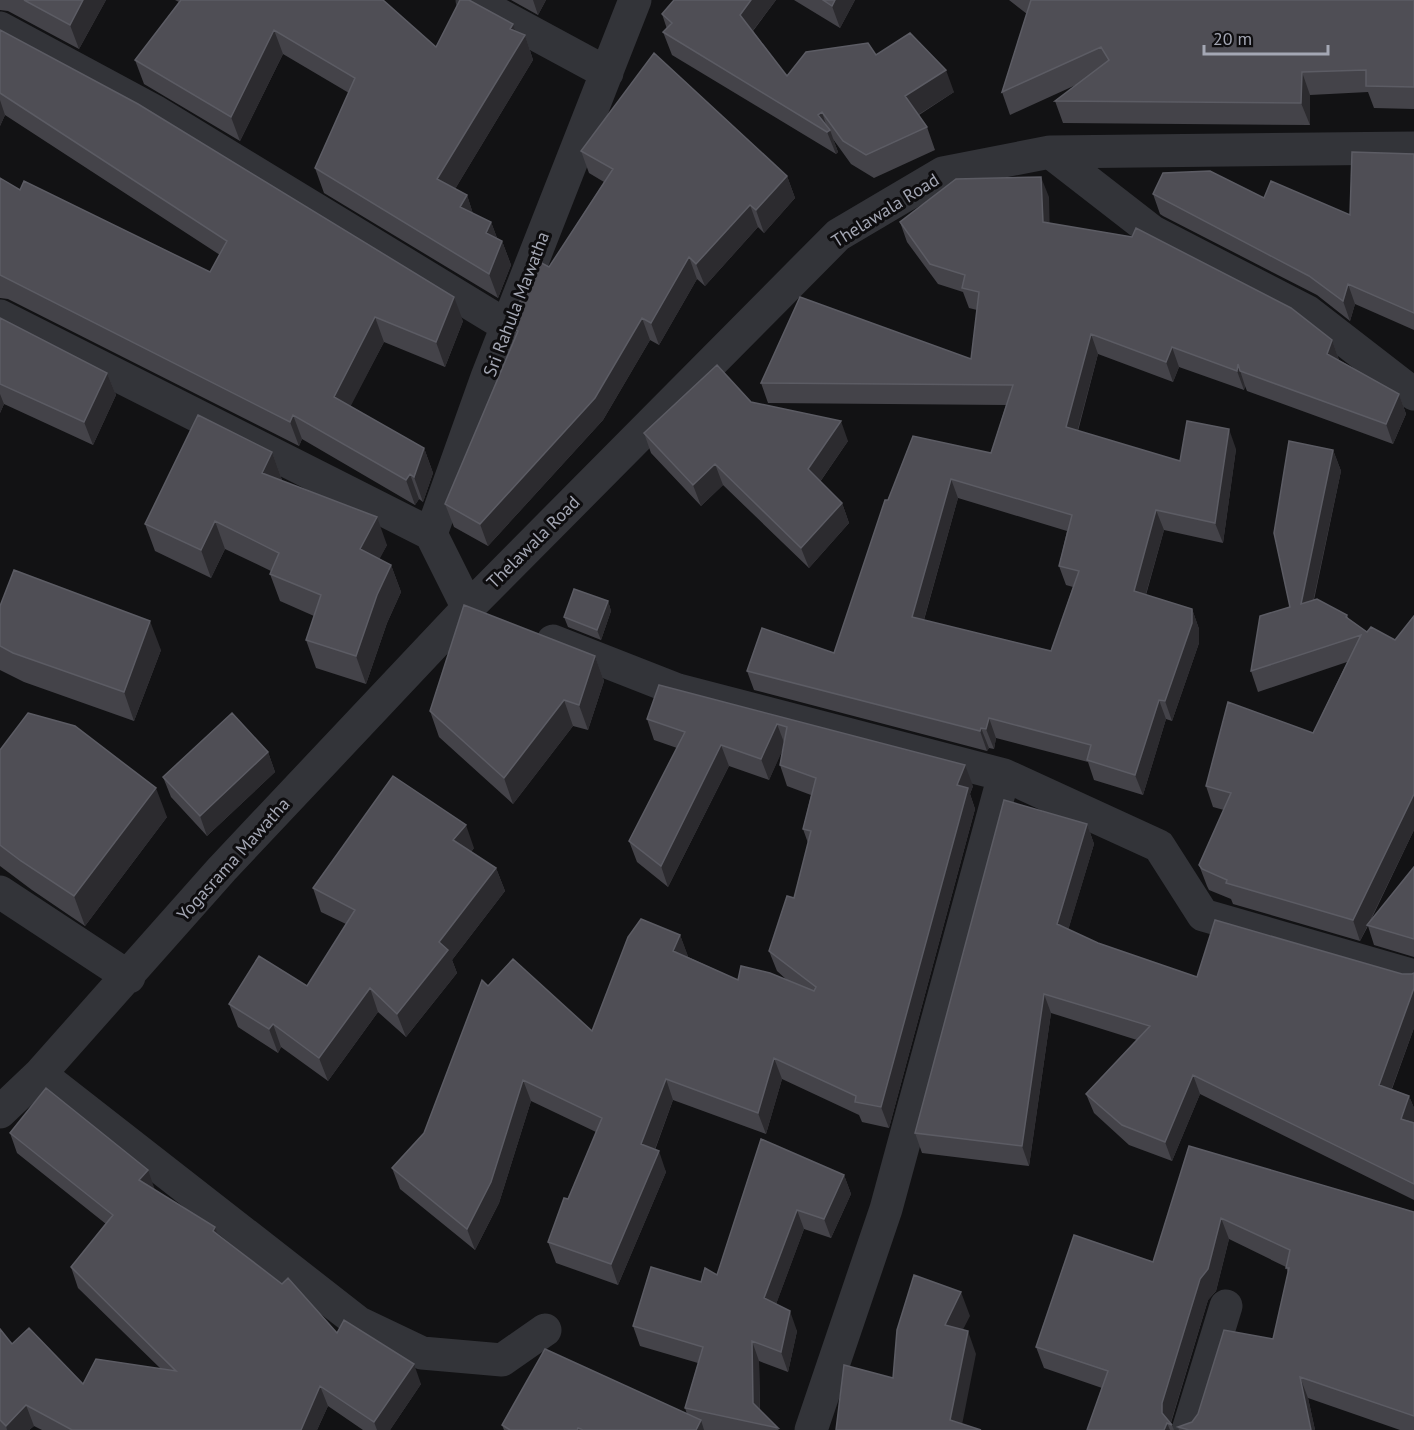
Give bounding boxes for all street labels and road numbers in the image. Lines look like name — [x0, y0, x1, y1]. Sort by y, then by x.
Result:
street label: Thelawala Road — [827, 168, 943, 252]
street label: Sri Rahula Mawatha — [478, 228, 554, 380]
street label: Thelawala Road — [482, 491, 584, 593]
street label: Yogasrama Mawatha — [172, 793, 294, 925]

